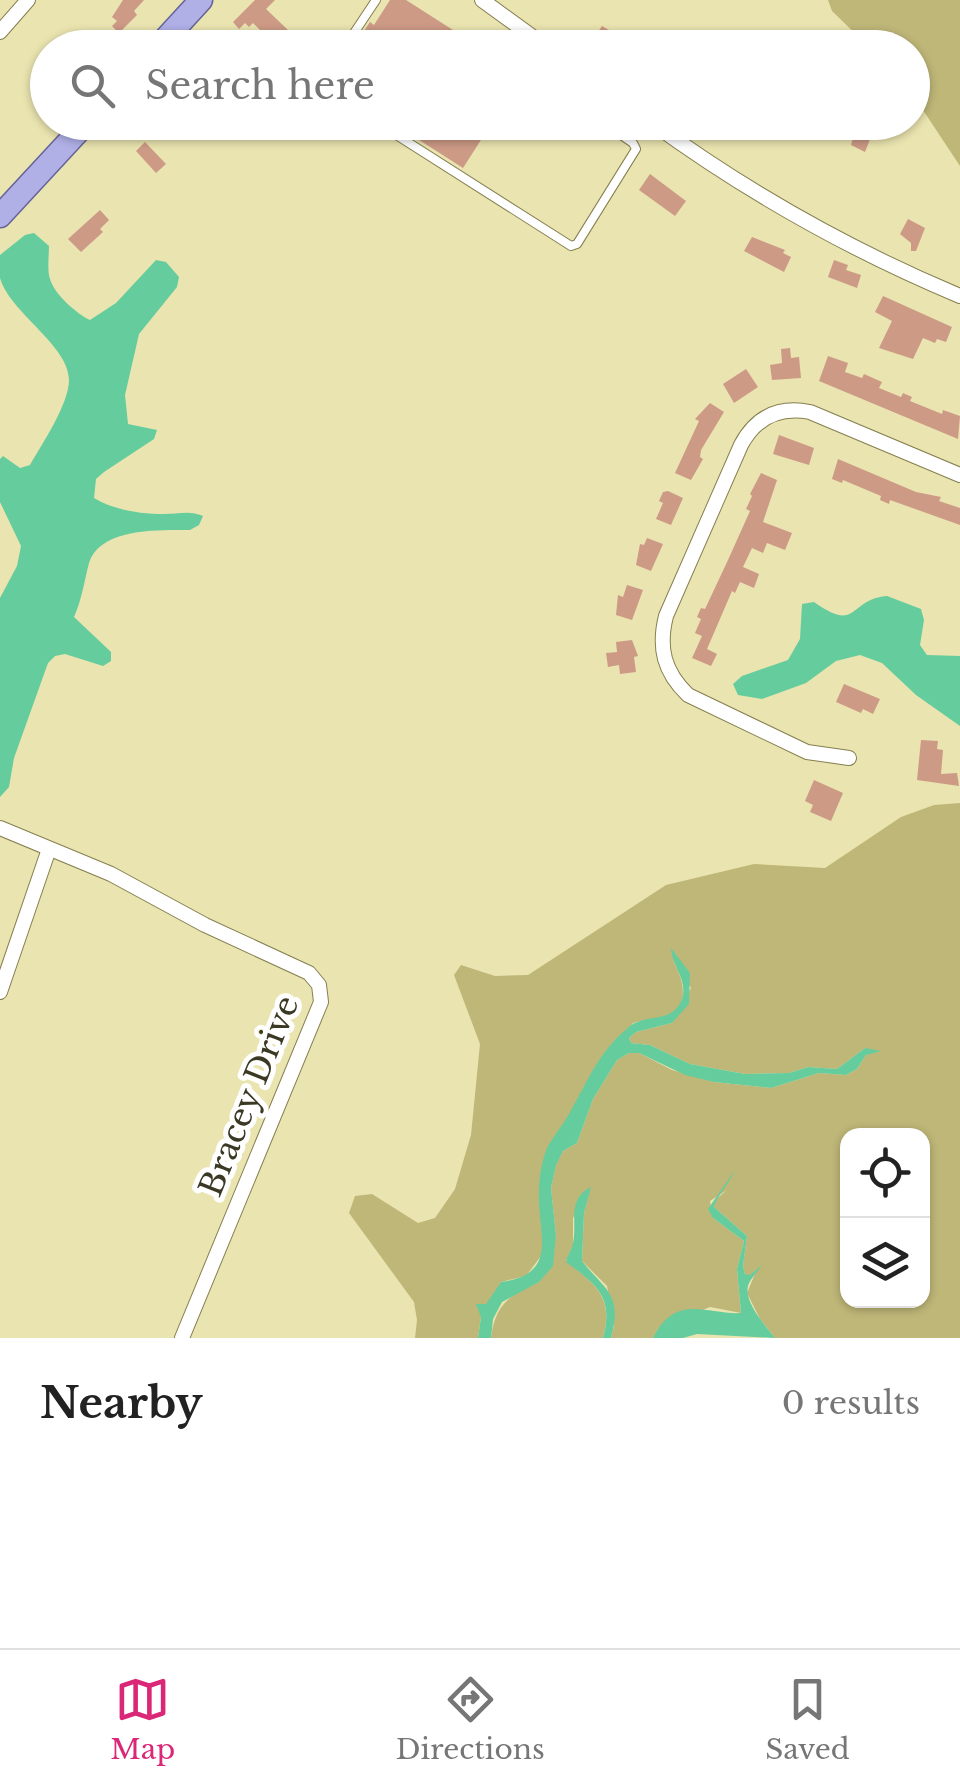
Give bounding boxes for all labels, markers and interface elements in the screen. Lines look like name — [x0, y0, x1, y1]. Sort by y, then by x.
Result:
search box — [30, 30, 930, 140]
icon: search — [65, 58, 120, 113]
text: Search here — [145, 62, 375, 109]
street label: Bracey Drive — [191, 990, 307, 1202]
map controls — [840, 1128, 930, 1308]
button: locate — [840, 1128, 930, 1218]
button: layers — [840, 1218, 930, 1308]
text: Nearby — [40, 1377, 203, 1429]
text: 0 results — [782, 1383, 920, 1423]
tab: Map — [110, 1672, 175, 1767]
tab: Directions — [396, 1672, 545, 1767]
tab: Saved — [765, 1672, 850, 1767]

